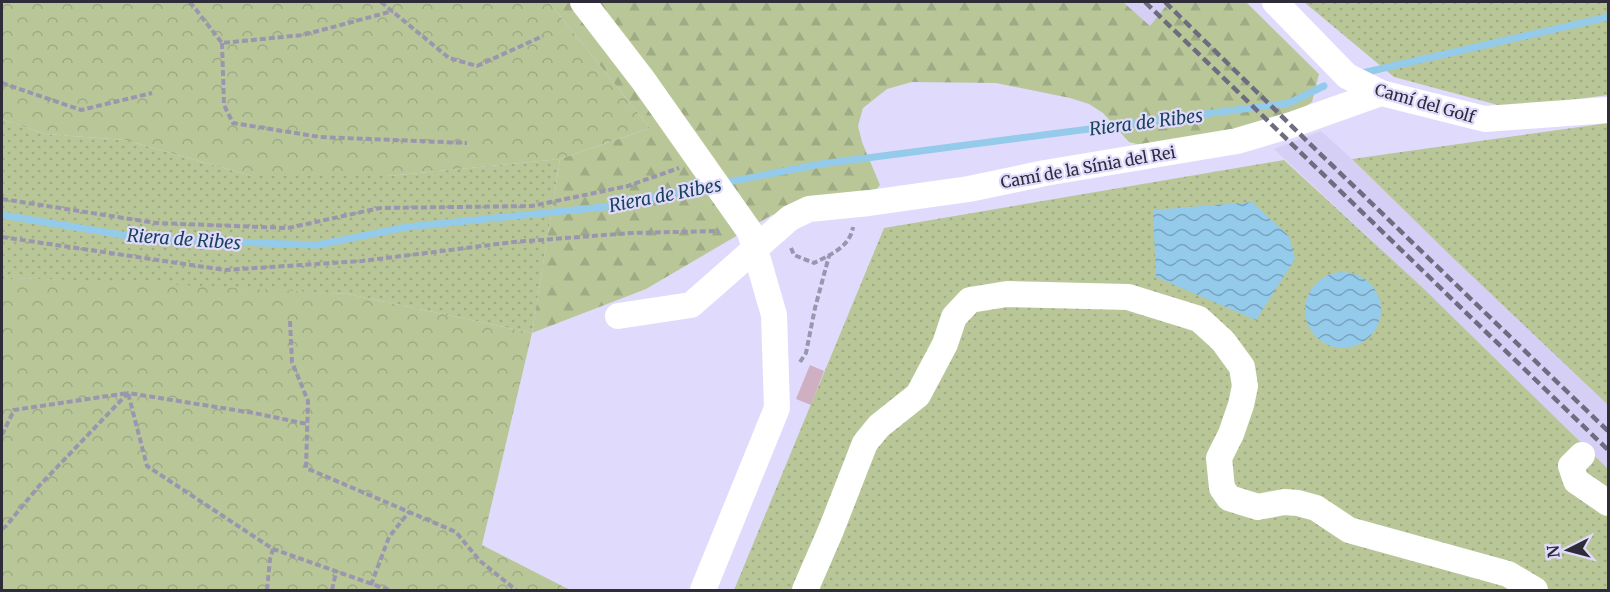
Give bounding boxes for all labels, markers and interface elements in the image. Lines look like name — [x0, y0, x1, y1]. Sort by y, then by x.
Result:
street label: Camí del Golf — [1373, 79, 1478, 127]
water label: Riera de Ribes — [1088, 104, 1204, 140]
street label: Camí de la Sínia del Rei — [999, 142, 1177, 192]
water label: Riera de Ribes — [607, 173, 723, 217]
water label: Riera de Ribes — [126, 224, 242, 254]
north arrow — [1538, 520, 1598, 580]
text: N — [1542, 544, 1564, 559]

